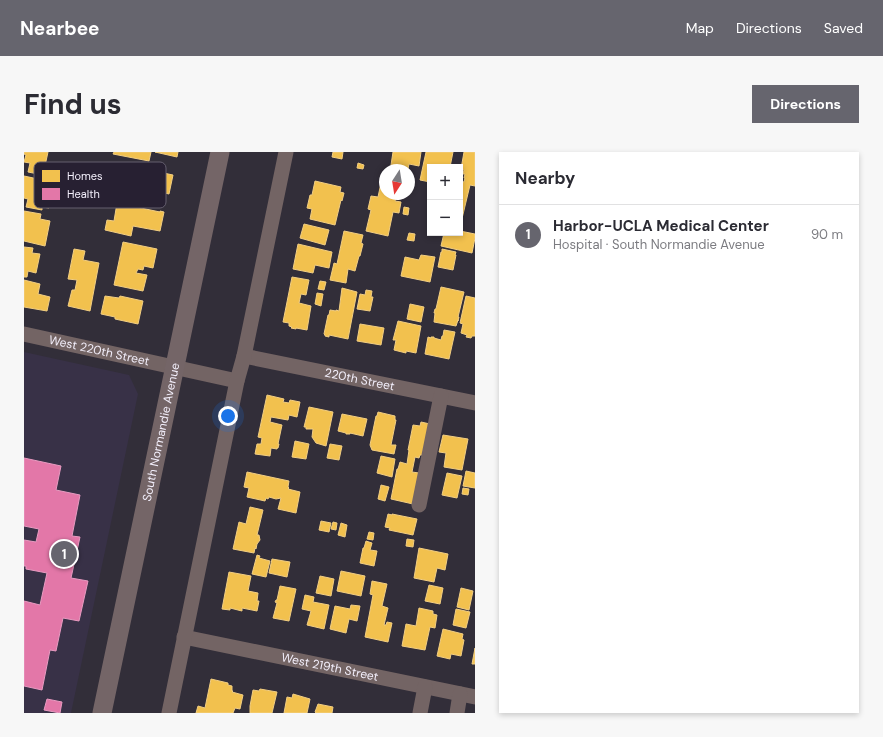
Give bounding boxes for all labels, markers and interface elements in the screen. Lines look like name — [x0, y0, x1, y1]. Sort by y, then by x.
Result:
text: Nearbee — [20, 16, 100, 41]
text: Map — [686, 19, 714, 37]
text: Directions — [736, 19, 802, 37]
text: Saved — [824, 19, 863, 37]
button: Directions — [752, 85, 859, 123]
text: Find us — [24, 86, 122, 123]
legend — [34, 162, 166, 208]
north arrow — [379, 164, 415, 200]
map controls — [427, 164, 463, 236]
button: + — [427, 164, 463, 200]
text: Nearby — [515, 167, 575, 189]
text: Homes — [67, 169, 103, 183]
text: Health — [67, 187, 100, 201]
button: − — [427, 200, 463, 236]
text: Harbor-UCLA Medical Center — [553, 216, 769, 236]
text: 1 — [526, 226, 530, 243]
text: 90 m — [811, 226, 843, 243]
text: Hospital · South Normandie Avenue — [553, 236, 765, 253]
street label: West 220th Street — [47, 332, 151, 369]
street label: South Normandie Avenue — [139, 361, 183, 503]
street label: 220th Street — [323, 365, 396, 394]
your location — [218, 406, 238, 426]
pin: 1 — [51, 539, 77, 569]
street label: West 219th Street — [280, 649, 380, 685]

